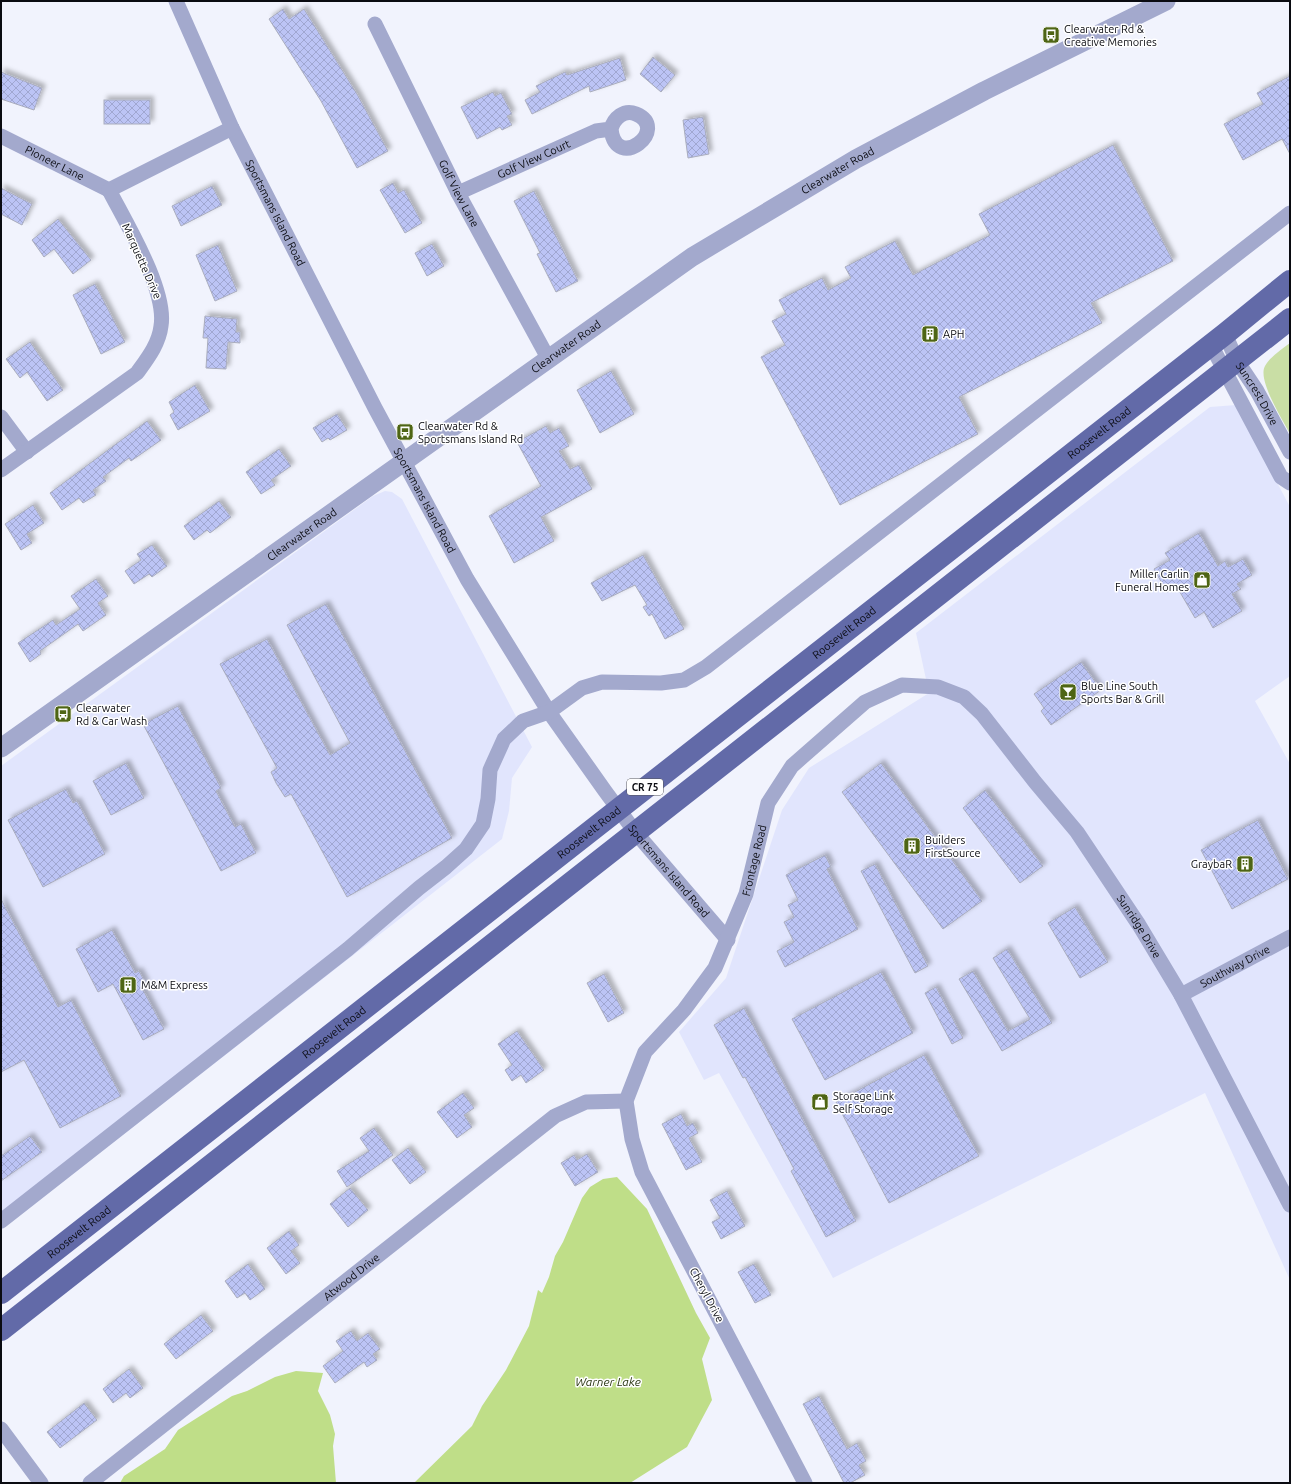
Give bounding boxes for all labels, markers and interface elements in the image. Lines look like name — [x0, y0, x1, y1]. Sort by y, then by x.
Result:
place label: Clearwater Rd & Creative Memories — [1064, 23, 1157, 48]
bus stop icon: Clearwater Rd & Creative Memories — [1041, 25, 1061, 45]
street label: Golf View Court — [495, 137, 573, 181]
street label: Pioneer Lane — [23, 143, 86, 183]
street label: Clearwater Road — [799, 145, 876, 196]
street label: Sportsmans Island Road — [243, 158, 307, 268]
street label: Golf View Lane — [437, 158, 481, 229]
street label: Marquette Drive — [120, 221, 164, 301]
street label: Clearwater Road — [529, 318, 603, 375]
building icon: APH — [920, 324, 940, 344]
place label: APH — [943, 328, 964, 340]
street label: Suncrest Drive — [1234, 360, 1280, 427]
street label: Roosevelt Road — [1065, 404, 1133, 461]
place label: Clearwater Rd & Sportsmans Island Rd — [418, 420, 523, 445]
bus stop icon: Clearwater Rd & Sportsmans Island Rd — [395, 422, 415, 442]
street label: Sportsmans Island Road — [392, 446, 458, 555]
street label: Clearwater Road — [265, 506, 339, 563]
place label: Miller Carlin Funeral Homes — [1115, 568, 1189, 593]
shop icon: Miller Carlin Funeral Homes — [1192, 570, 1212, 590]
street label: Roosevelt Road — [810, 604, 878, 661]
place label: Blue Line South Sports Bar & Grill — [1081, 680, 1164, 705]
bar icon: Blue Line South Sports Bar & Grill — [1058, 682, 1078, 702]
place label: Clearwater Rd & Car Wash — [76, 702, 147, 727]
bus stop icon: Clearwater Rd & Car Wash — [53, 704, 73, 724]
road number: CR 75 — [627, 779, 663, 795]
street label: Roosevelt Road — [555, 804, 623, 861]
street label: Sportsmans Island Road — [626, 823, 712, 920]
street label: Frontage Road — [740, 824, 769, 897]
place label: Builders FirstSource — [925, 834, 981, 859]
building icon: Builders FirstSource — [902, 836, 922, 856]
building icon: GraybaR — [1235, 854, 1255, 874]
place label: GraybaR — [1191, 858, 1232, 870]
street label: Sunridge Drive — [1114, 892, 1163, 960]
street label: Southway Drive — [1198, 943, 1272, 990]
building icon: M&M Express — [118, 975, 138, 995]
place label: M&M Express — [141, 979, 208, 991]
street label: Roosevelt Road — [300, 1004, 368, 1061]
place label: Storage Link Self Storage — [833, 1090, 895, 1115]
shop icon: Storage Link Self Storage — [810, 1092, 830, 1112]
street label: Roosevelt Road — [45, 1203, 113, 1260]
street label: Atwood Drive — [321, 1251, 382, 1302]
street label: Cheryl Drive — [688, 1266, 726, 1324]
water label: Warner Lake — [575, 1375, 641, 1388]

